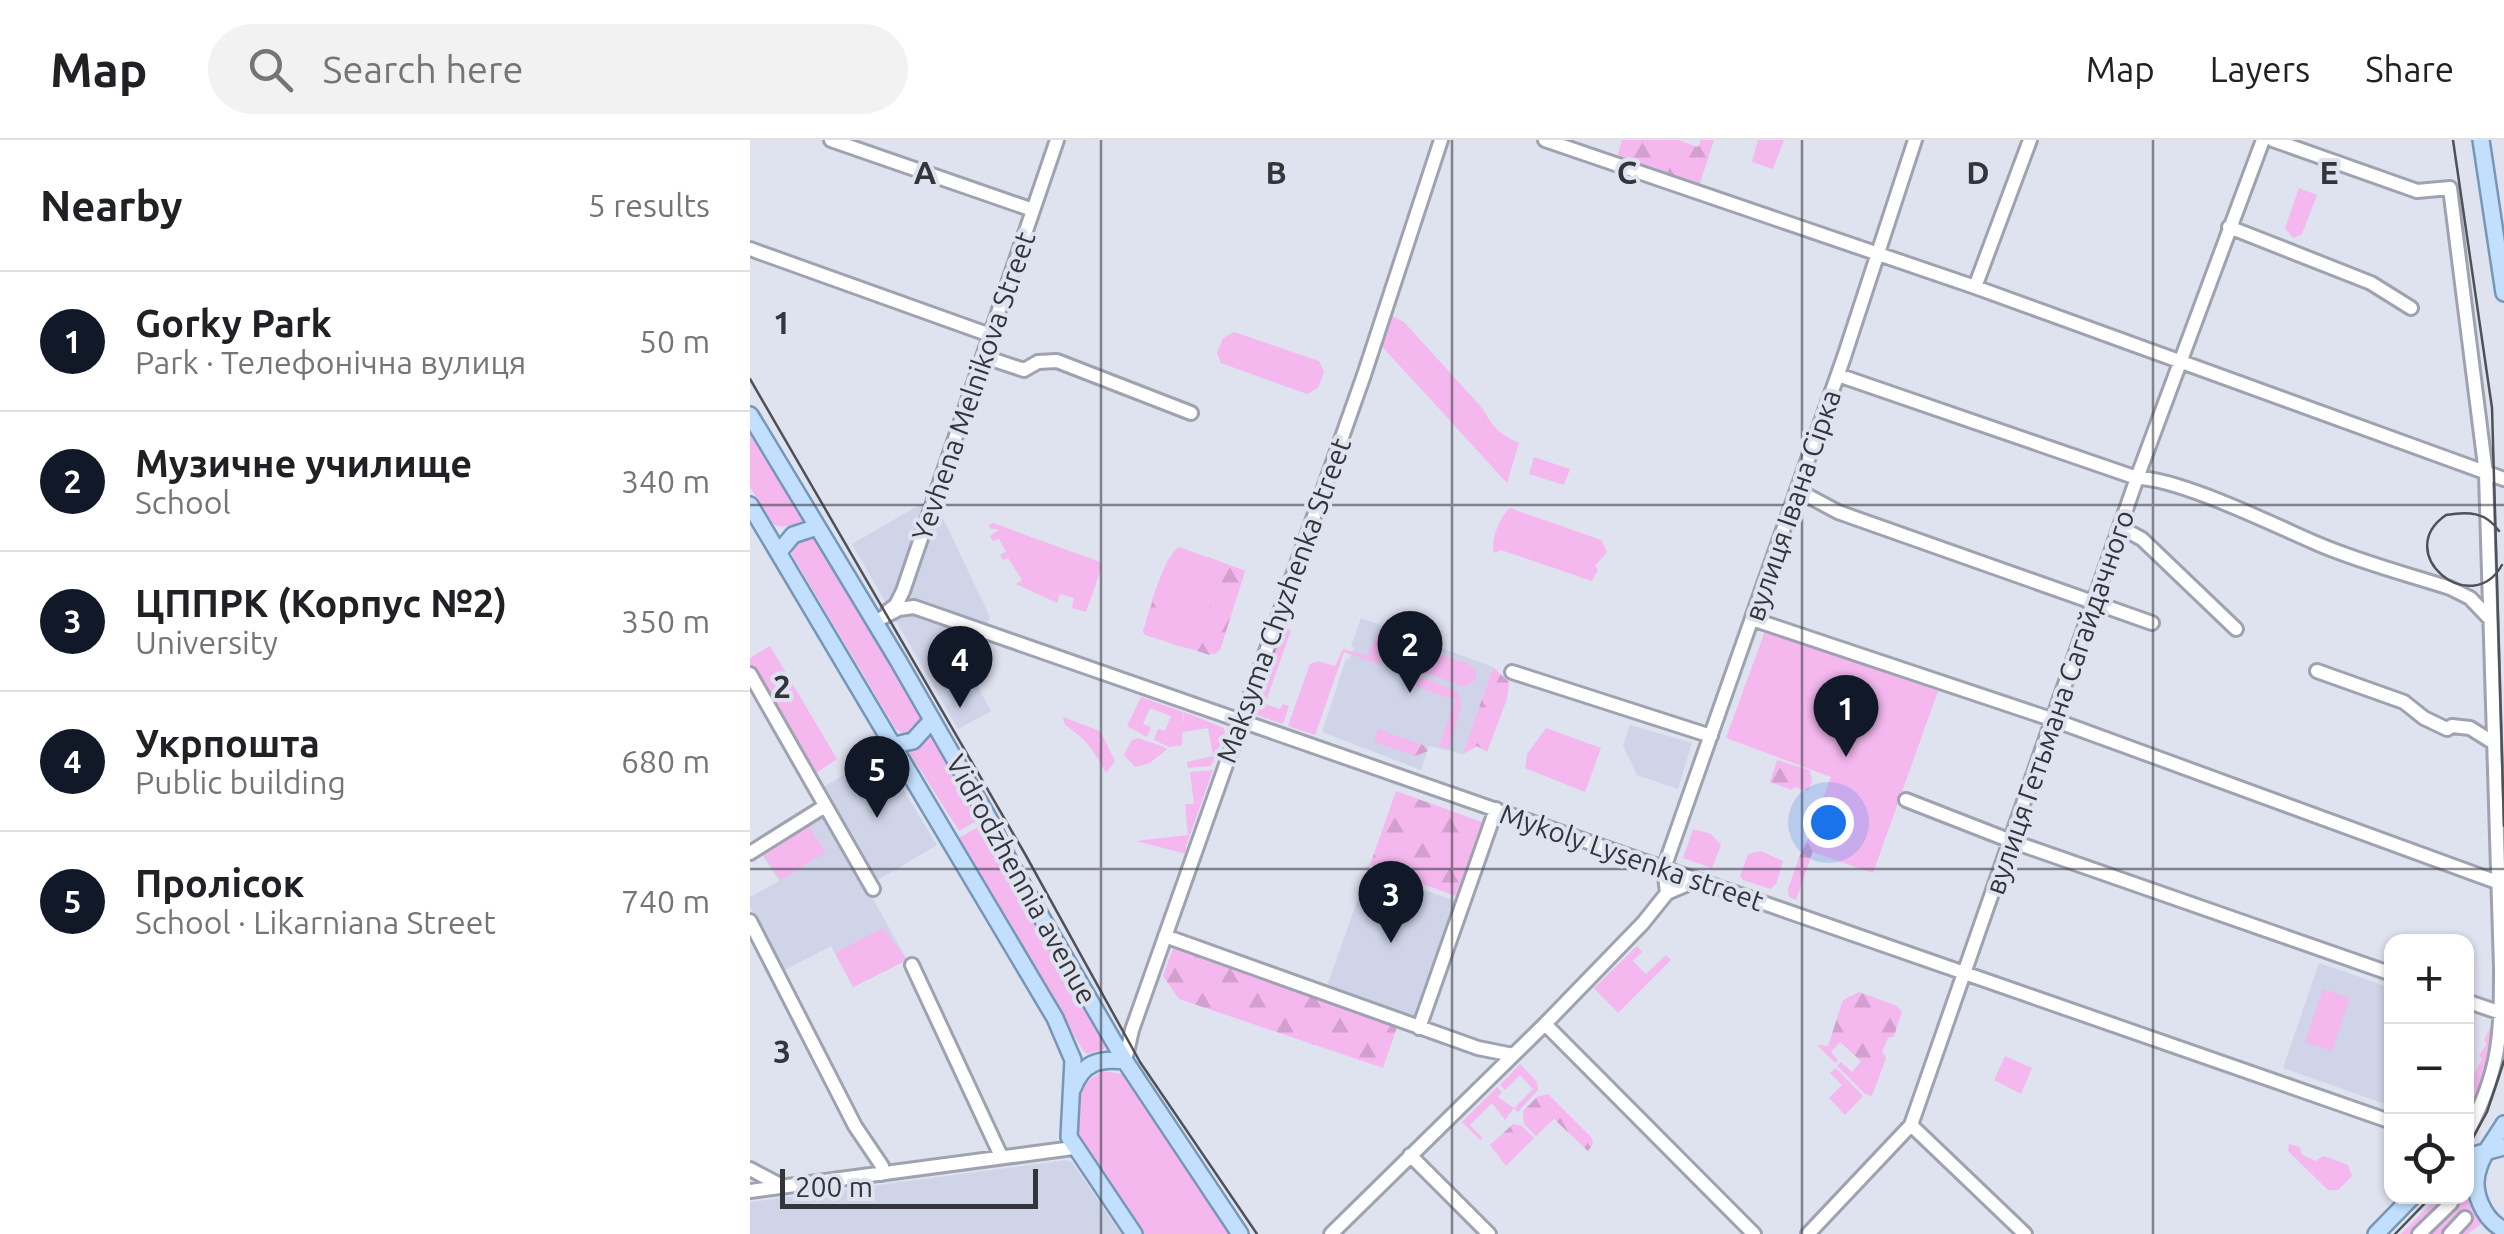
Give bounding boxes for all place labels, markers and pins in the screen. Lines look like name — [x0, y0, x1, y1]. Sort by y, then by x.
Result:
pin: 2 — [1378, 610, 1442, 693]
pin: 4 — [928, 626, 992, 708]
pin: 1 — [1814, 674, 1878, 757]
pin: 5 — [844, 736, 910, 818]
pin: 3 — [1358, 860, 1424, 943]

